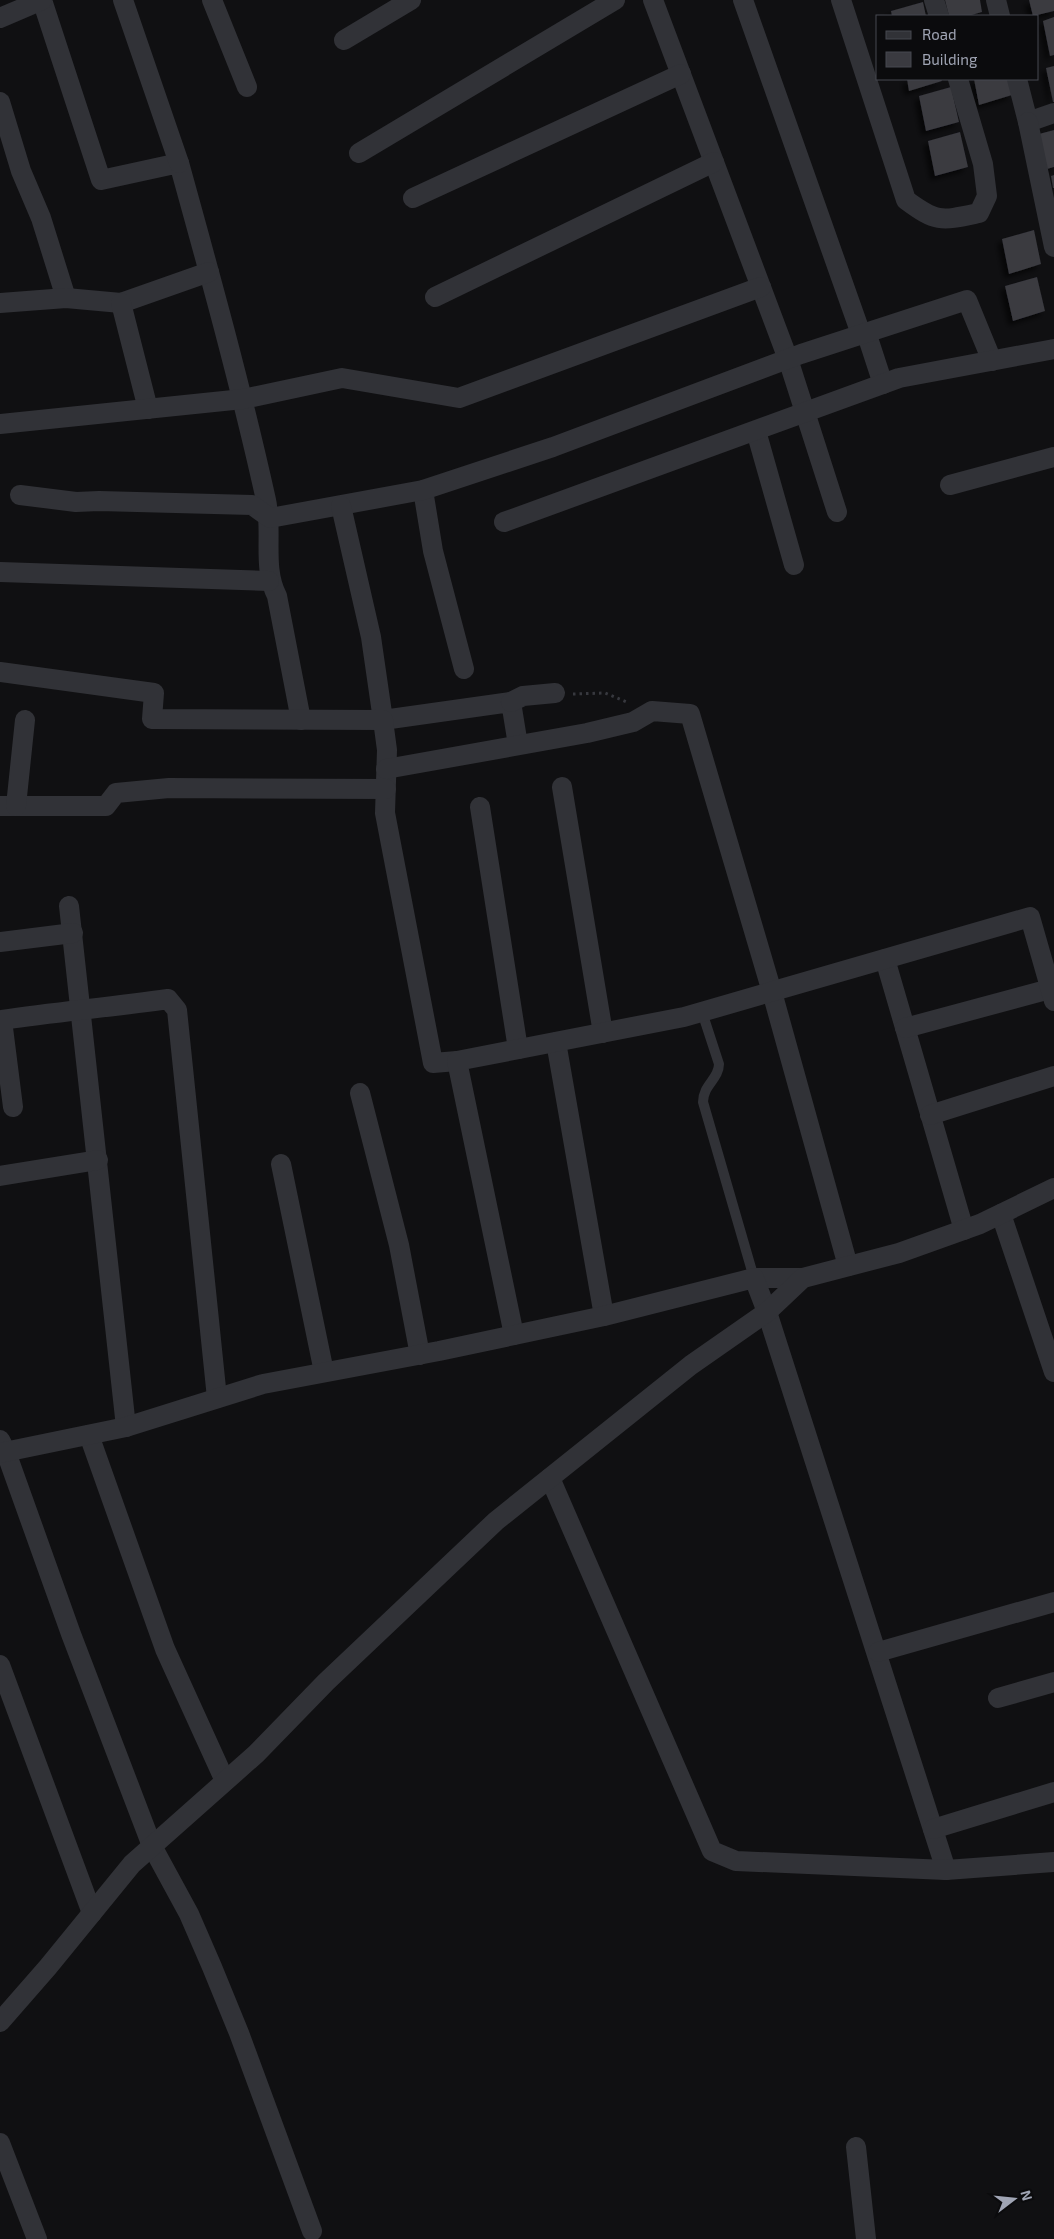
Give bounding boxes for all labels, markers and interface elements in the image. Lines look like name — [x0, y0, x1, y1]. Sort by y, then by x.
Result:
legend — [876, 15, 1039, 80]
text: Road — [922, 25, 957, 43]
text: Building — [922, 50, 978, 68]
north arrow — [989, 2174, 1039, 2224]
text: N — [1017, 2188, 1037, 2202]

